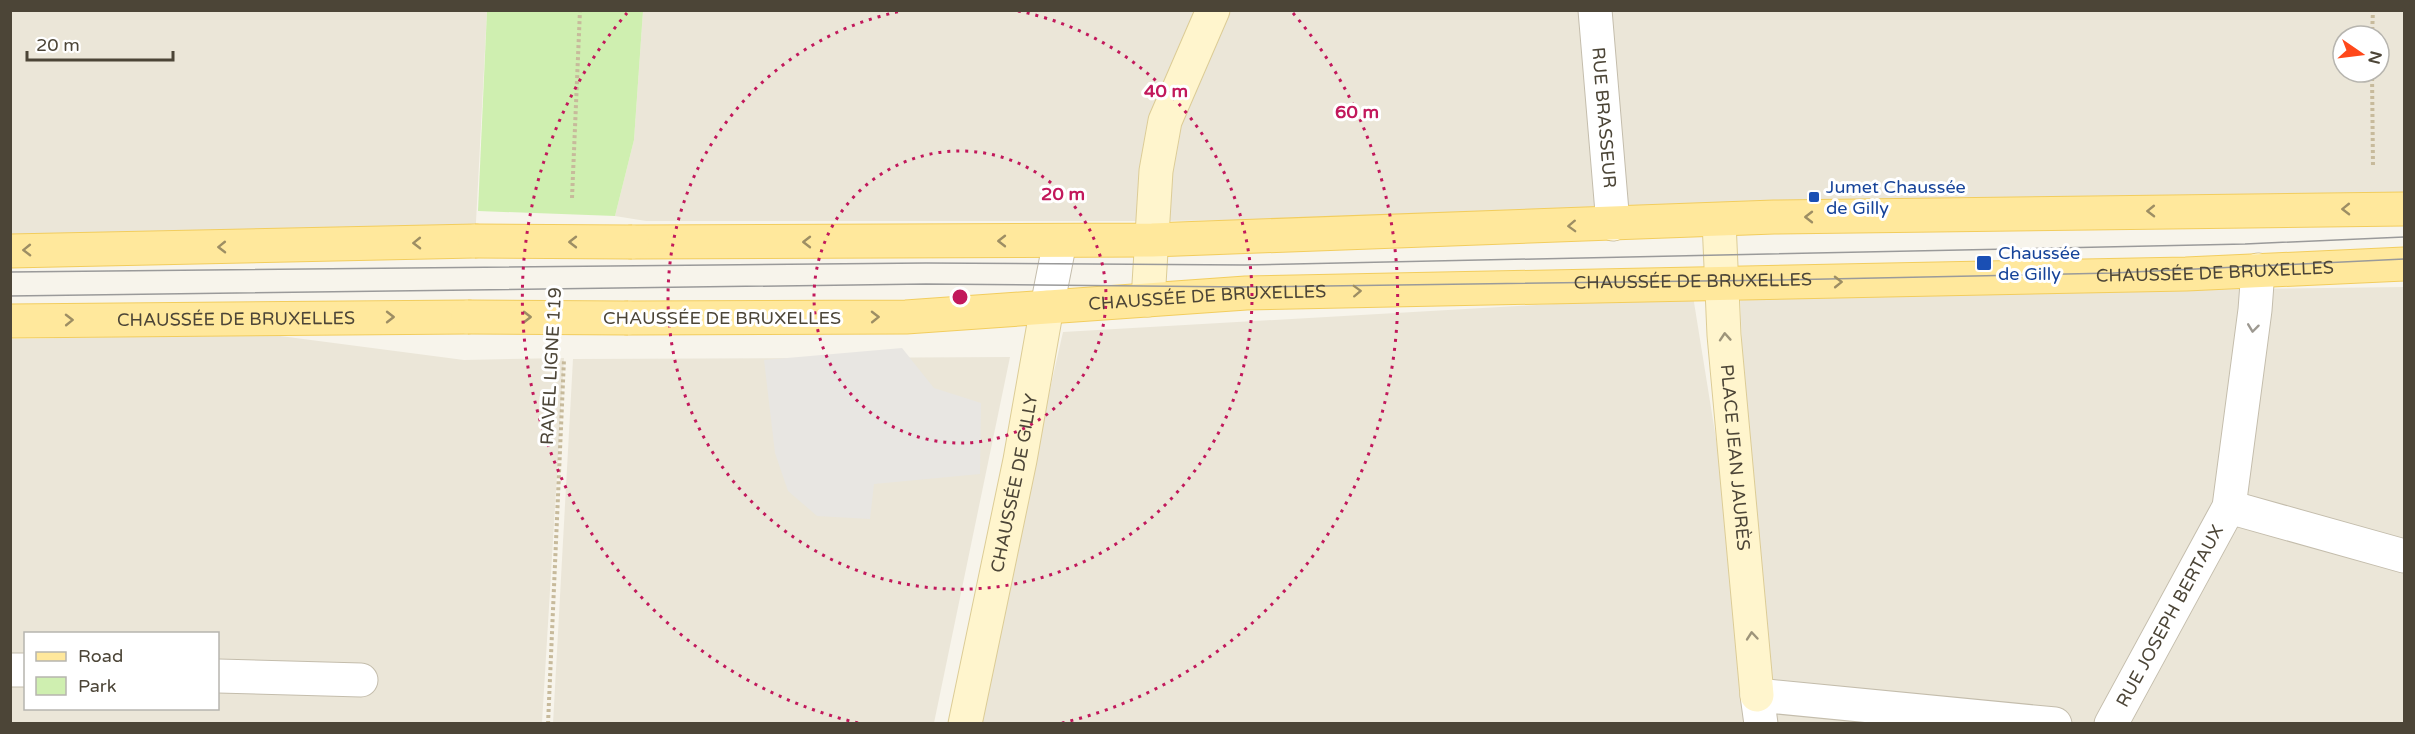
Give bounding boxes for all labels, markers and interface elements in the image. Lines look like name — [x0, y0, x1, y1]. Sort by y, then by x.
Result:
scale bar — [27, 24, 172, 62]
north arrow — [2331, 24, 2391, 84]
text: 20 m — [36, 34, 80, 56]
street label: RUE BRASSEUR — [1587, 46, 1621, 189]
text: N — [2363, 49, 2386, 66]
text: 40 m — [1144, 80, 1188, 102]
text: 60 m — [1335, 101, 1379, 123]
place label: Jumet Chaussée de Gilly — [1826, 176, 1966, 219]
text: 20 m — [1041, 183, 1085, 205]
marker: Jumet Chaussée de Gilly — [1807, 190, 1821, 204]
one-way arrow — [2342, 203, 2351, 215]
one-way arrow — [2147, 205, 2156, 217]
one-way arrow — [1805, 211, 1814, 223]
one-way arrow — [1568, 220, 1577, 232]
one-way arrow — [802, 235, 811, 248]
one-way arrow — [997, 235, 1006, 247]
one-way arrow — [412, 236, 421, 249]
one-way arrow — [569, 236, 578, 248]
one-way arrow — [218, 240, 227, 253]
place label: Chaussée de Gilly — [1998, 242, 2080, 285]
one-way arrow — [23, 244, 32, 256]
marker: Chaussée de Gilly — [1975, 254, 1993, 272]
street label: CHAUSSÉE DE BRUXELLES — [2096, 256, 2334, 287]
street label: CHAUSSÉE DE BRUXELLES — [1574, 268, 1812, 294]
one-way arrow — [1833, 276, 1842, 288]
street label: CHAUSSÉE DE BRUXELLES — [1088, 280, 1326, 315]
one-way arrow — [1353, 285, 1362, 297]
street label: RAVEL LIGNE 119 — [536, 286, 566, 446]
centre of rings — [950, 287, 970, 307]
street label: CHAUSSÉE DE BRUXELLES — [117, 307, 355, 331]
street label: CHAUSSÉE DE BRUXELLES — [603, 307, 841, 329]
one-way arrow — [385, 311, 394, 324]
one-way arrow — [522, 311, 531, 323]
one-way arrow — [871, 311, 880, 323]
one-way arrow — [64, 314, 73, 326]
one-way arrow — [2247, 323, 2259, 333]
one-way arrow — [1718, 333, 1731, 342]
street label: PLACE JEAN JAURÈS — [1716, 363, 1755, 551]
street label: CHAUSSÉE DE GILLY — [986, 391, 1043, 574]
street label: RUE JOSEPH BERTAUX — [2111, 521, 2228, 711]
legend — [24, 632, 219, 710]
one-way arrow — [1746, 632, 1759, 641]
text: Road — [78, 645, 123, 667]
text: Park — [78, 675, 117, 697]

